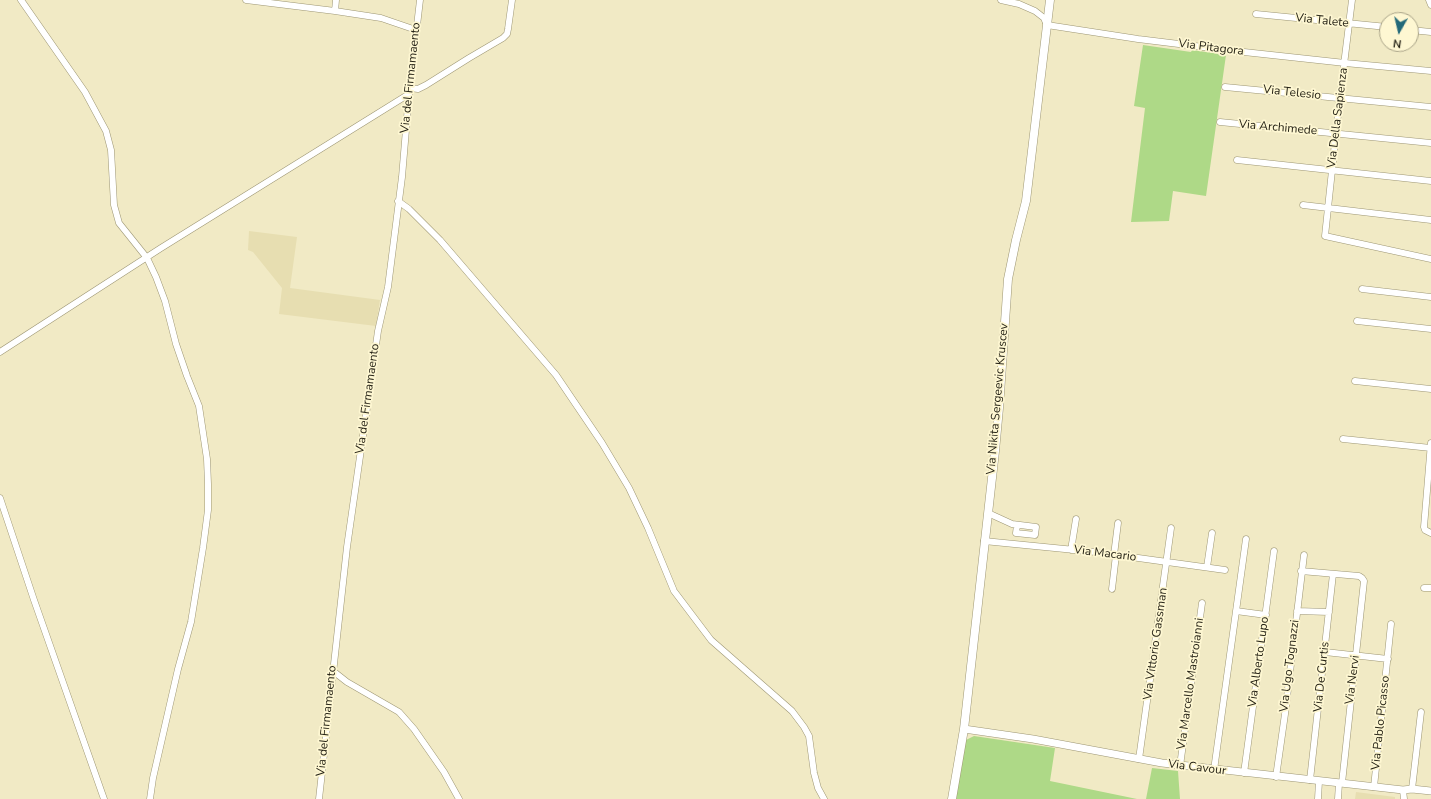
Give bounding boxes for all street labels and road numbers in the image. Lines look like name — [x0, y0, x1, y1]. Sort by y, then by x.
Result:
street label: Via Talete — [1295, 11, 1349, 31]
street label: Via del Firmamaento — [398, 22, 424, 134]
street label: Via Pitagora — [1177, 37, 1245, 59]
street label: Via Della Sapienza — [1325, 67, 1351, 169]
street label: Via Telesio — [1262, 83, 1322, 103]
street label: Via Archimede — [1238, 117, 1318, 139]
street label: Via Nikita Sergeevic Kruscev — [984, 323, 1012, 475]
street label: Via del Firmamaento — [353, 343, 383, 455]
street label: Via Macario — [1073, 543, 1137, 565]
street label: Via Vittorio Gassman — [1141, 587, 1171, 701]
street label: Via Alberto Lupo — [1246, 616, 1272, 708]
street label: Via Marcello Mastroianni — [1175, 617, 1207, 751]
street label: Via Ugo Tognazzi — [1277, 619, 1303, 713]
street label: Via De Curtis — [1311, 641, 1333, 713]
street label: Via Nervi — [1343, 655, 1363, 705]
street label: Via del Firmamaento — [314, 665, 340, 777]
street label: Via Pablo Picasso — [1369, 675, 1393, 771]
street label: Via Cavour — [1167, 757, 1227, 779]

